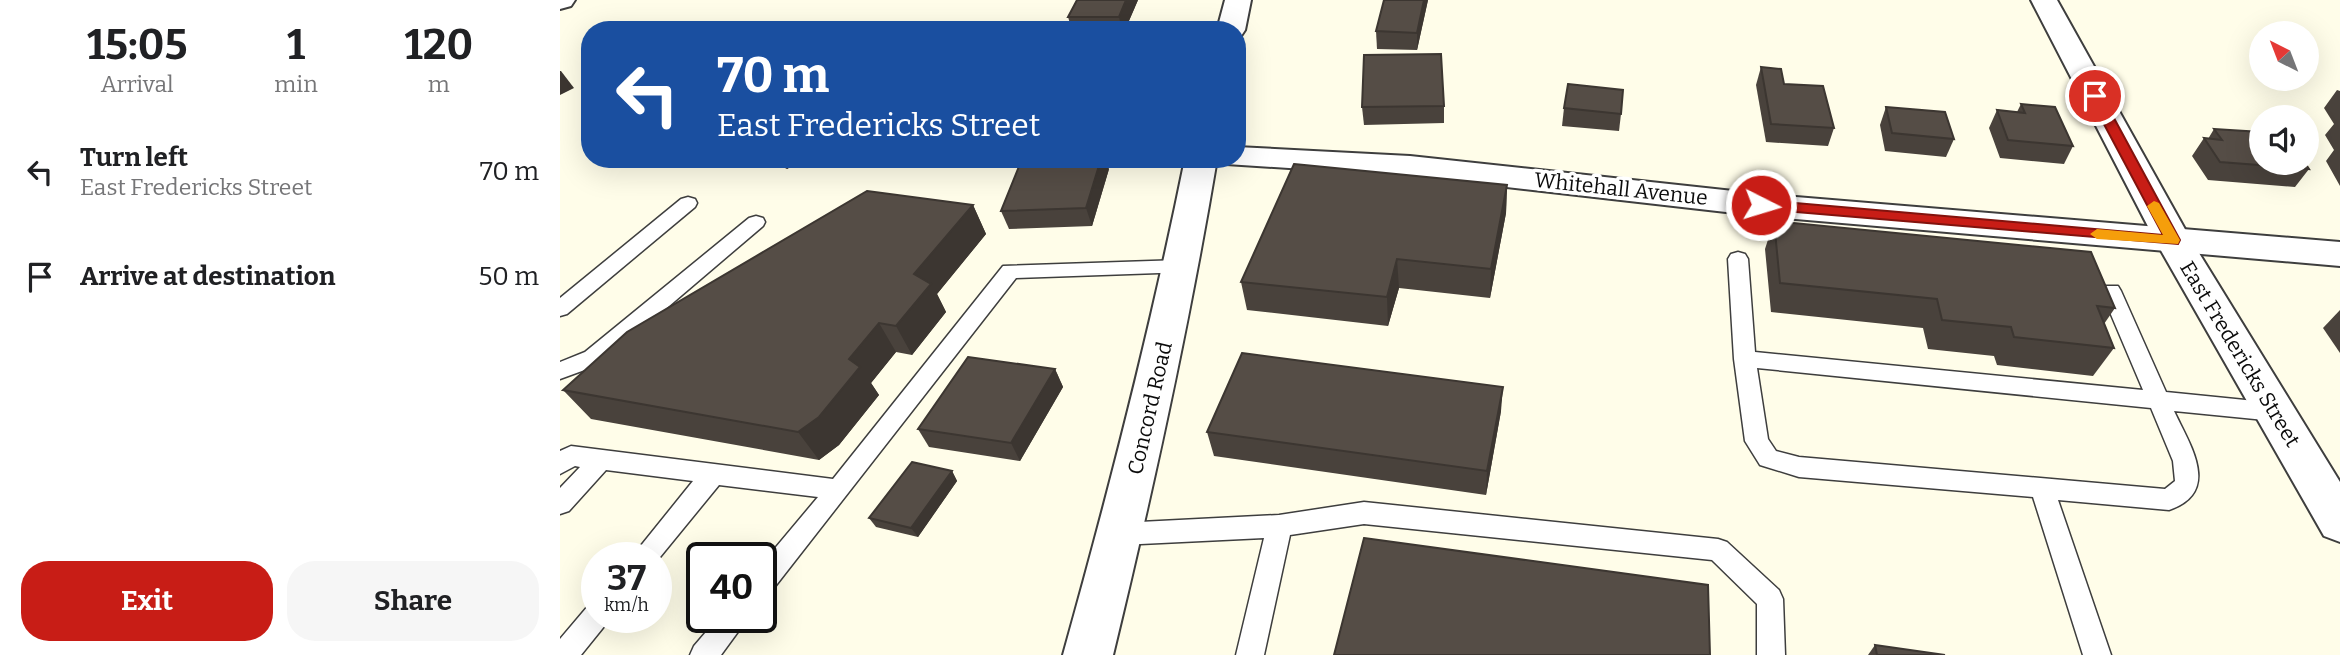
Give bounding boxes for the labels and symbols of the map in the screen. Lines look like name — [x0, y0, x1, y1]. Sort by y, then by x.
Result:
north arrow — [2249, 21, 2319, 91]
pin — [2065, 66, 2125, 126]
street label: Whitehall Avenue — [1533, 167, 1709, 211]
position arrow — [1724, 168, 1798, 242]
street label: East Fredericks Street — [2174, 256, 2306, 452]
street label: Concord Road — [1122, 339, 1178, 477]
speed limit sign: 40 — [686, 542, 777, 633]

